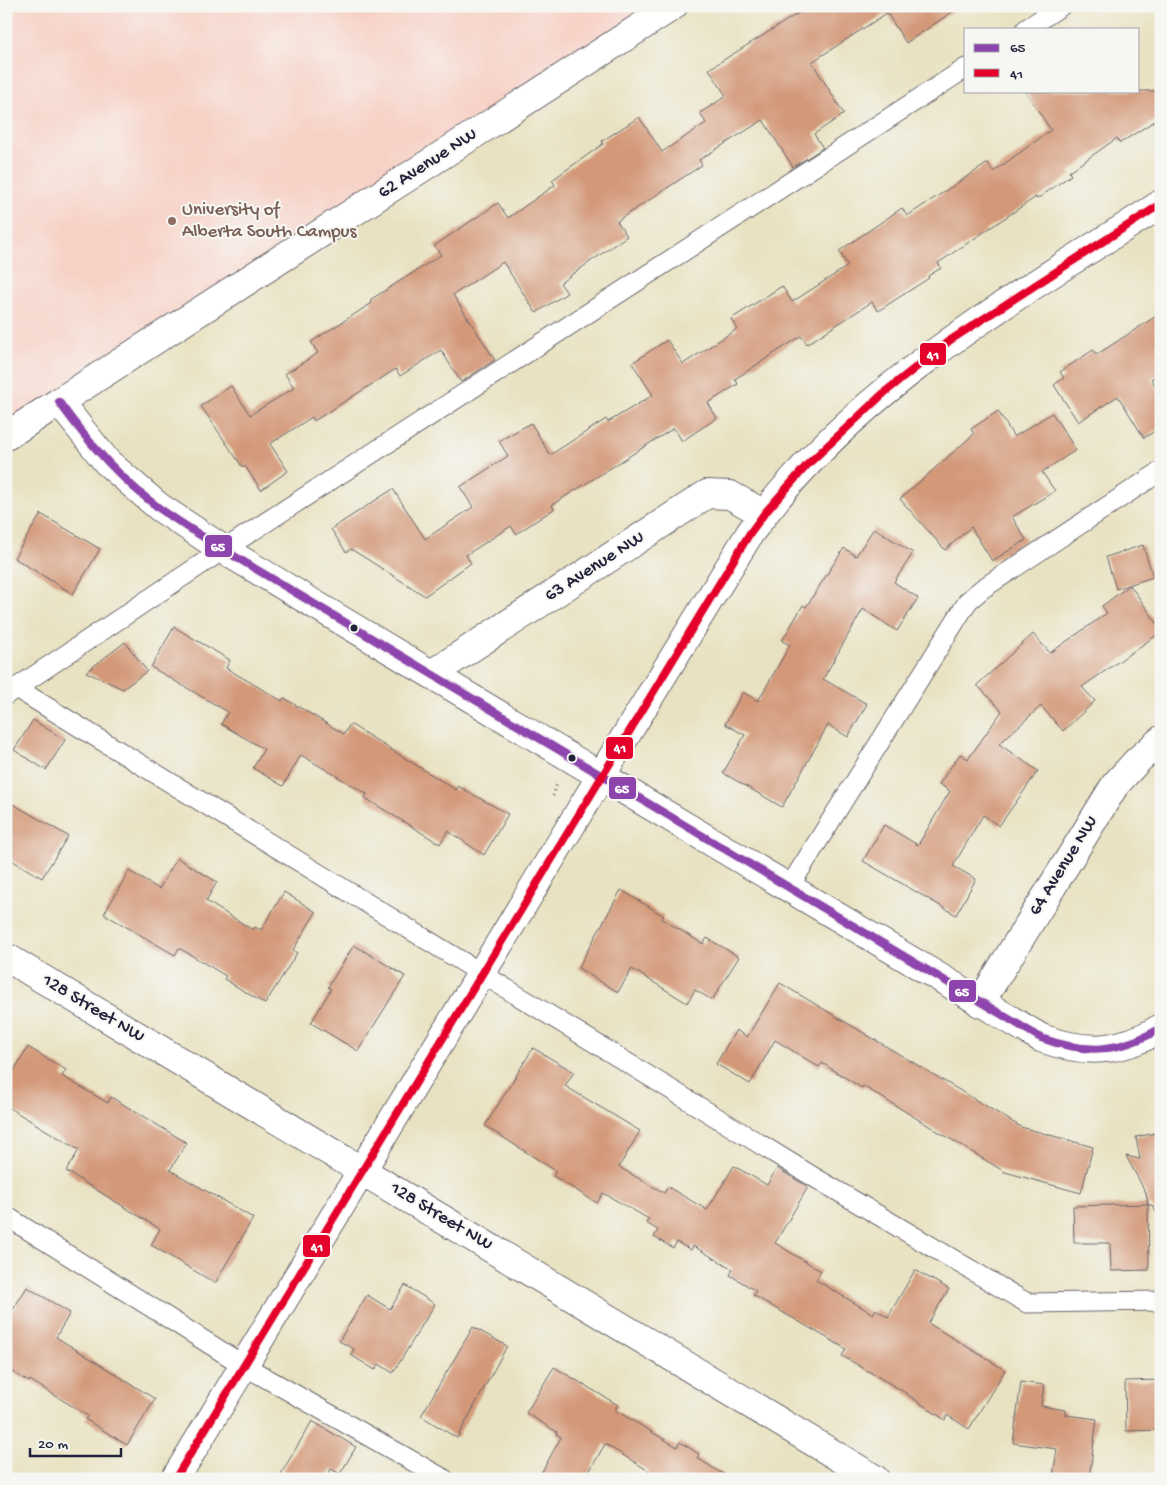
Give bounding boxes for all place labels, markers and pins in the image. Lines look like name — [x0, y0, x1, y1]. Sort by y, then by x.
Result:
place label: University of Alberta South Campus — [182, 199, 357, 244]
marker: University of Alberta South Campus — [166, 215, 178, 227]
unlabelled marker — [349, 623, 359, 633]
unlabelled marker — [567, 753, 577, 763]

